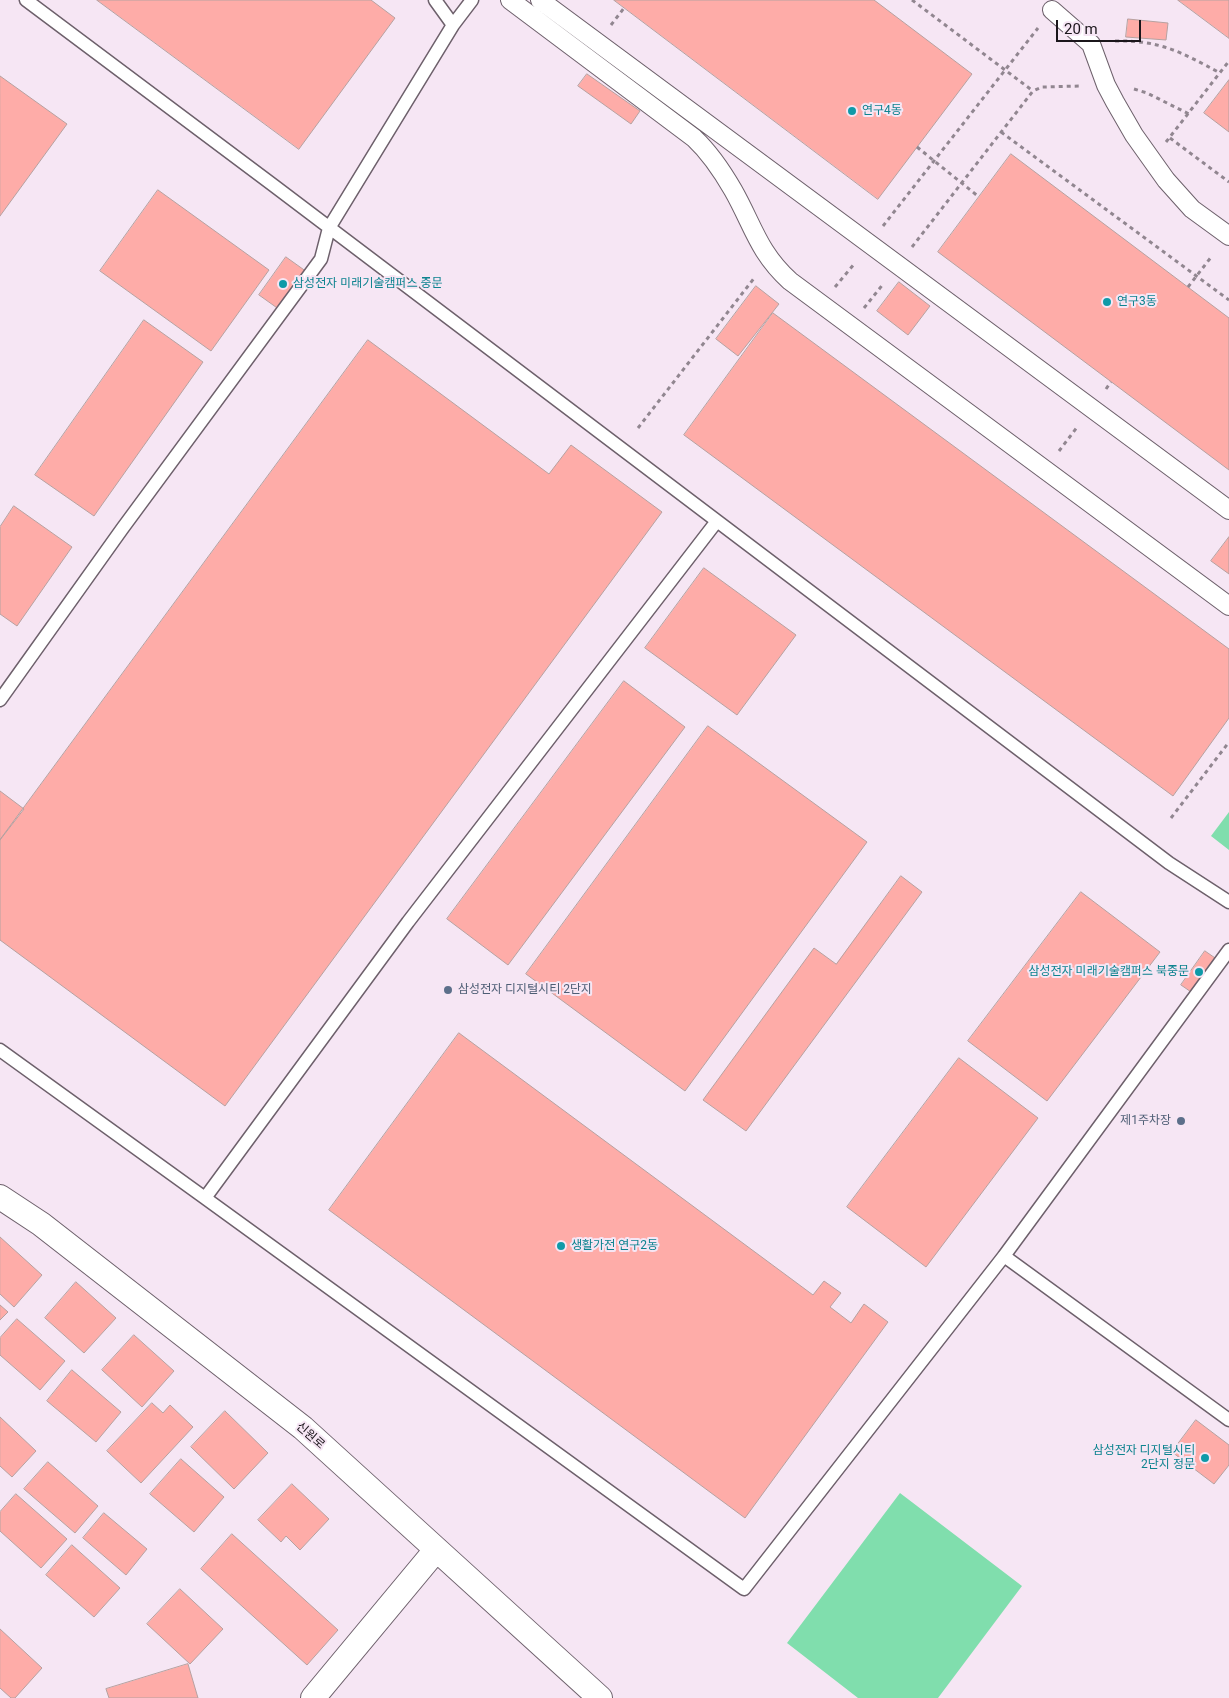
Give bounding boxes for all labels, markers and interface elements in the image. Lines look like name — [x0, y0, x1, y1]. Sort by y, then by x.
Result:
scale bar — [1059, 10, 1144, 42]
text: 20 m — [1064, 20, 1098, 38]
place label: 연구4동 — [862, 104, 902, 118]
marker: 연구4동 — [846, 105, 858, 117]
place label: 삼성전자 미래기술캠퍼스 중문 — [293, 277, 442, 291]
marker: 삼성전자 미래기술캠퍼스 중문 — [277, 278, 289, 290]
place label: 연구3동 — [1117, 295, 1157, 309]
marker: 연구3동 — [1101, 296, 1113, 308]
place label: 삼성전자 미래기술캠퍼스 북중문 — [1028, 965, 1189, 979]
marker: 삼성전자 미래기술캠퍼스 북중문 — [1193, 966, 1205, 978]
place label: 삼성전자 디지털시티 2단지 — [458, 983, 592, 997]
marker: 삼성전자 디지털시티 2단지 — [442, 984, 454, 996]
place label: 제1주차장 — [1120, 1114, 1171, 1128]
marker: 제1주차장 — [1175, 1115, 1187, 1127]
place label: 생활가전 연구2동 — [571, 1239, 658, 1253]
marker: 생활가전 연구2동 — [555, 1240, 567, 1252]
street label: 신원로 — [293, 1420, 327, 1452]
place label: 삼성전자 디지털시티 2단지 정문 — [1093, 1444, 1195, 1472]
marker: 삼성전자 디지털시티 2단지 정문 — [1199, 1452, 1211, 1464]

